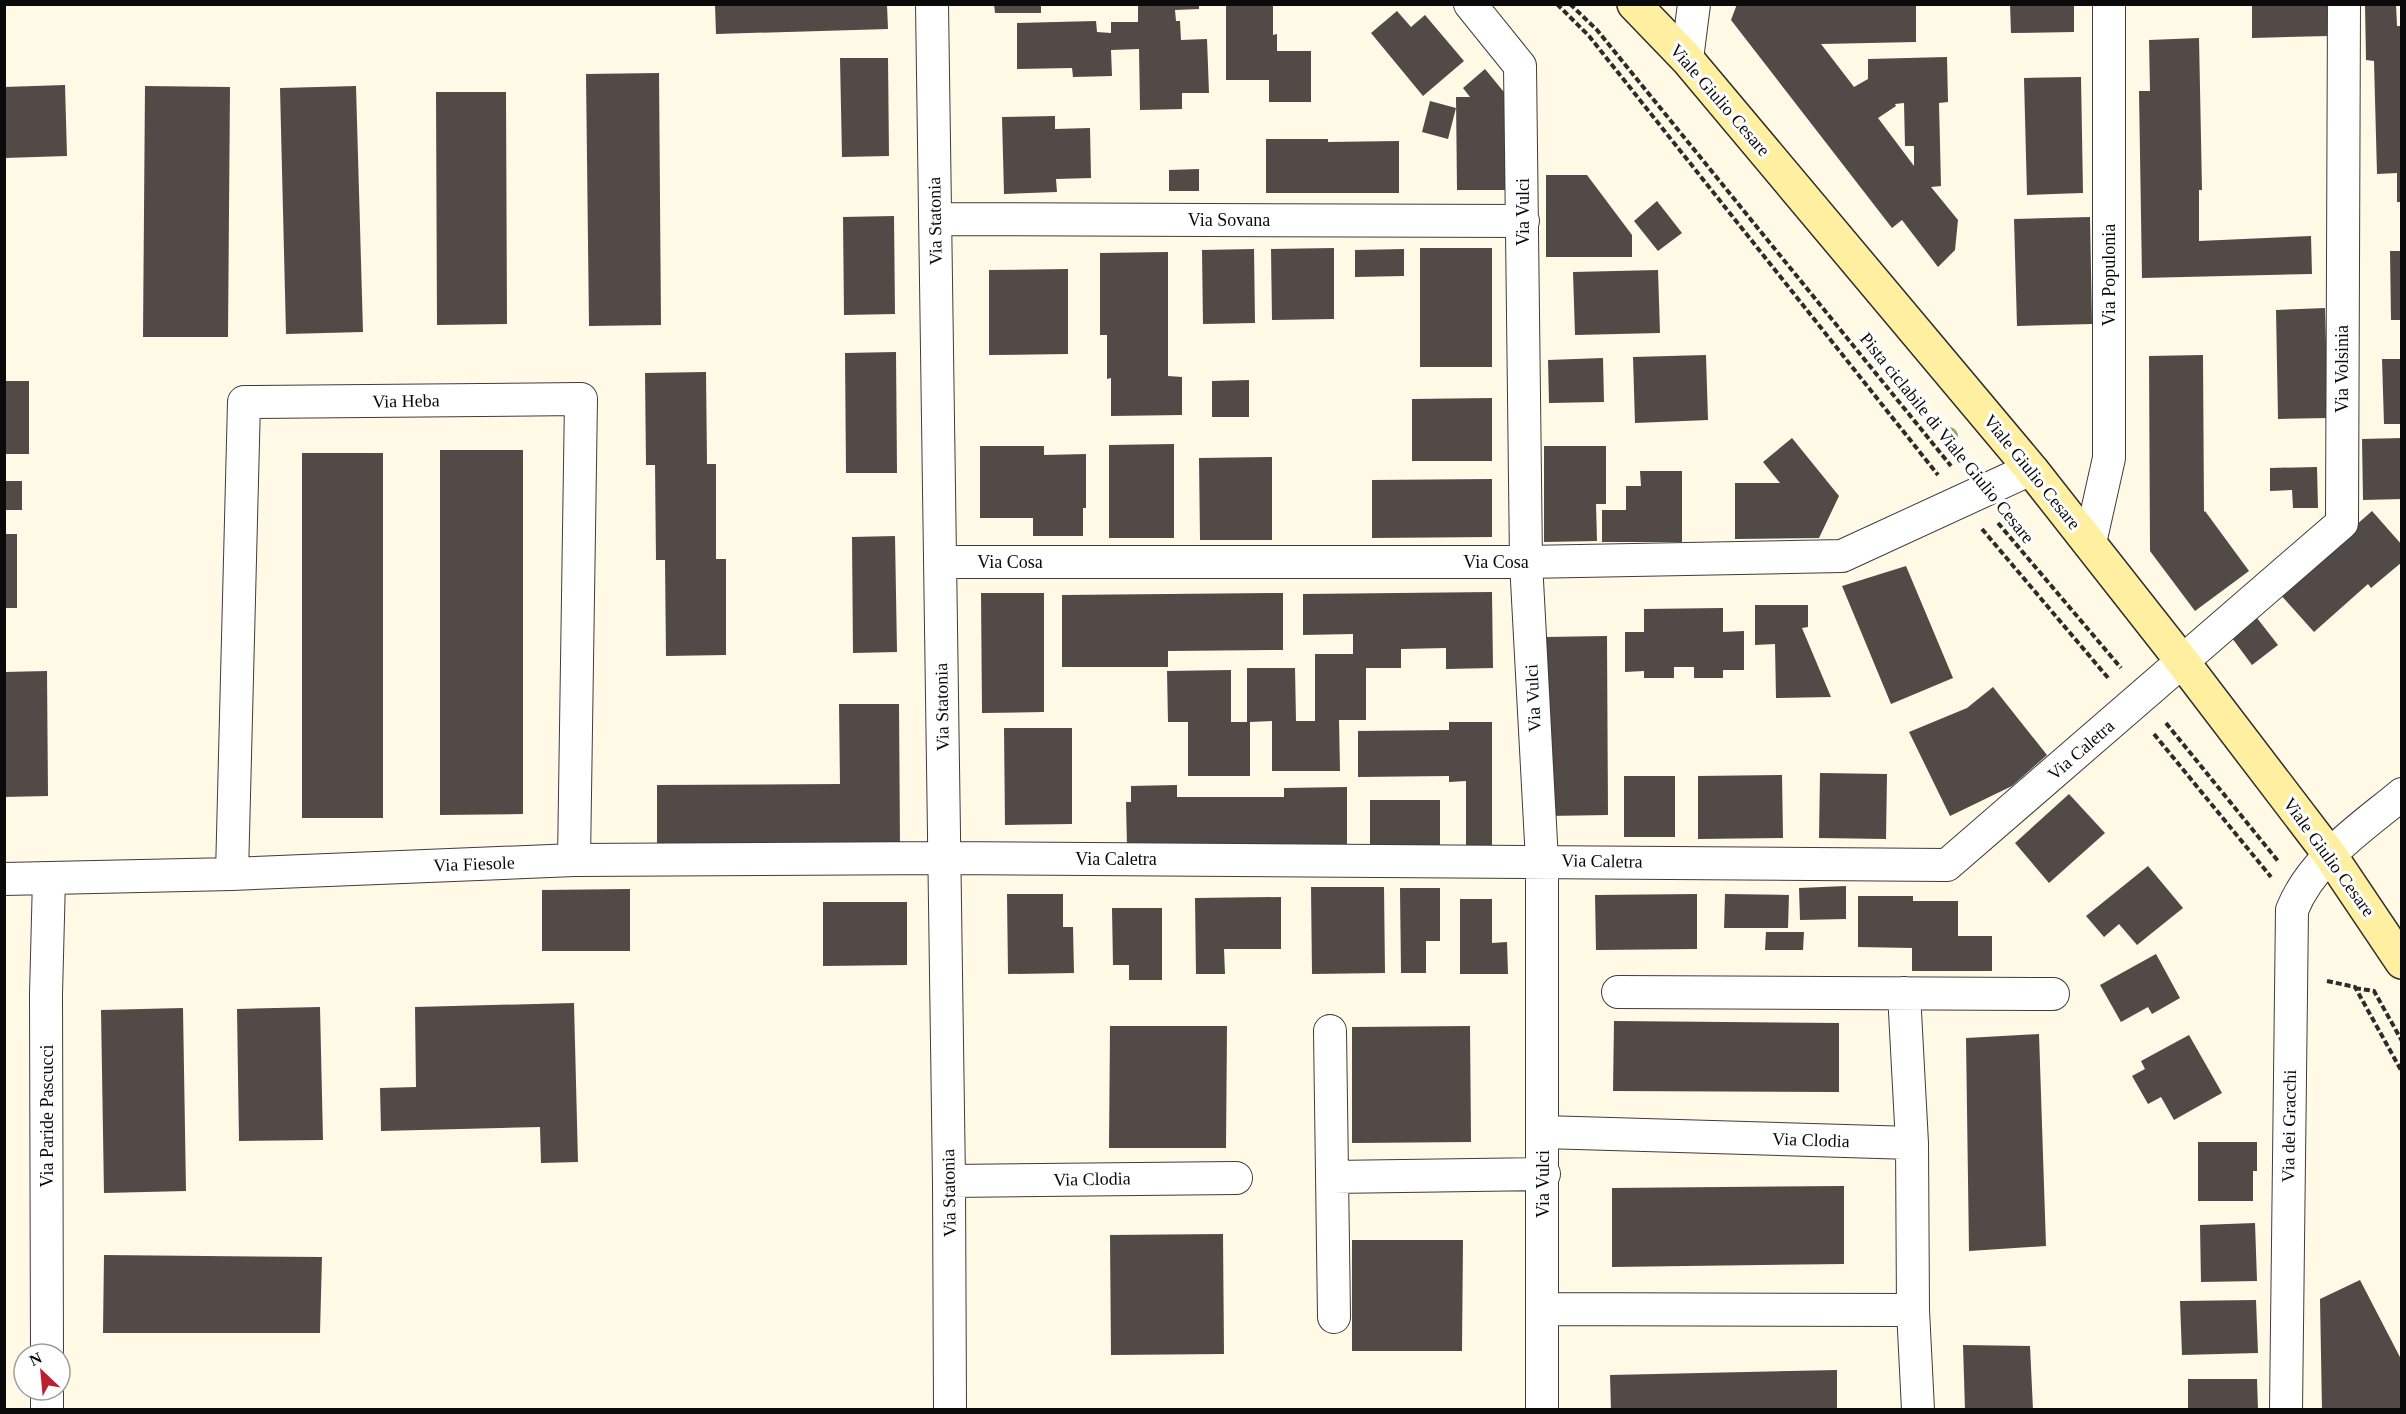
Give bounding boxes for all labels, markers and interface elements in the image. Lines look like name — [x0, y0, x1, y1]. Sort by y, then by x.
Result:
street label: Viale Giulio Cesare — [1666, 40, 1774, 160]
street label: Via Statonia — [924, 177, 946, 265]
street label: Via Vulci — [1513, 178, 1533, 246]
street label: Via Sovana — [1188, 210, 1270, 230]
street label: Via Populonia — [2099, 224, 2119, 326]
street label: Via Volsinia — [2332, 325, 2352, 413]
street label: Pista ciclabile di Viale Giulio Cesare — [1855, 328, 2039, 548]
street label: Via Heba — [372, 390, 440, 412]
street label: Viale Giulio Cesare — [1979, 410, 2085, 534]
street label: Via Cosa — [977, 552, 1043, 572]
street label: Via Cosa — [1463, 552, 1529, 572]
street label: Via Statonia — [931, 663, 953, 751]
street label: Via Vulci — [1521, 664, 1545, 732]
street label: Via Caletra — [2044, 716, 2118, 784]
street label: Viale Giulio Cesare — [2279, 794, 2379, 920]
street label: Via Caletra — [1075, 849, 1157, 869]
street label: Via Caletra — [1561, 850, 1643, 872]
street label: Via Fiesole — [433, 853, 515, 875]
street label: Via Paride Pascucci — [37, 1045, 57, 1187]
street label: Via dei Gracchi — [2278, 1069, 2300, 1183]
street label: Via Clodia — [1772, 1129, 1850, 1151]
street label: Via Statonia — [938, 1149, 960, 1237]
street label: Via Vulci — [1533, 1150, 1553, 1218]
street label: Via Clodia — [1053, 1168, 1131, 1190]
north arrow — [12, 1342, 72, 1402]
text: N — [27, 1349, 45, 1369]

